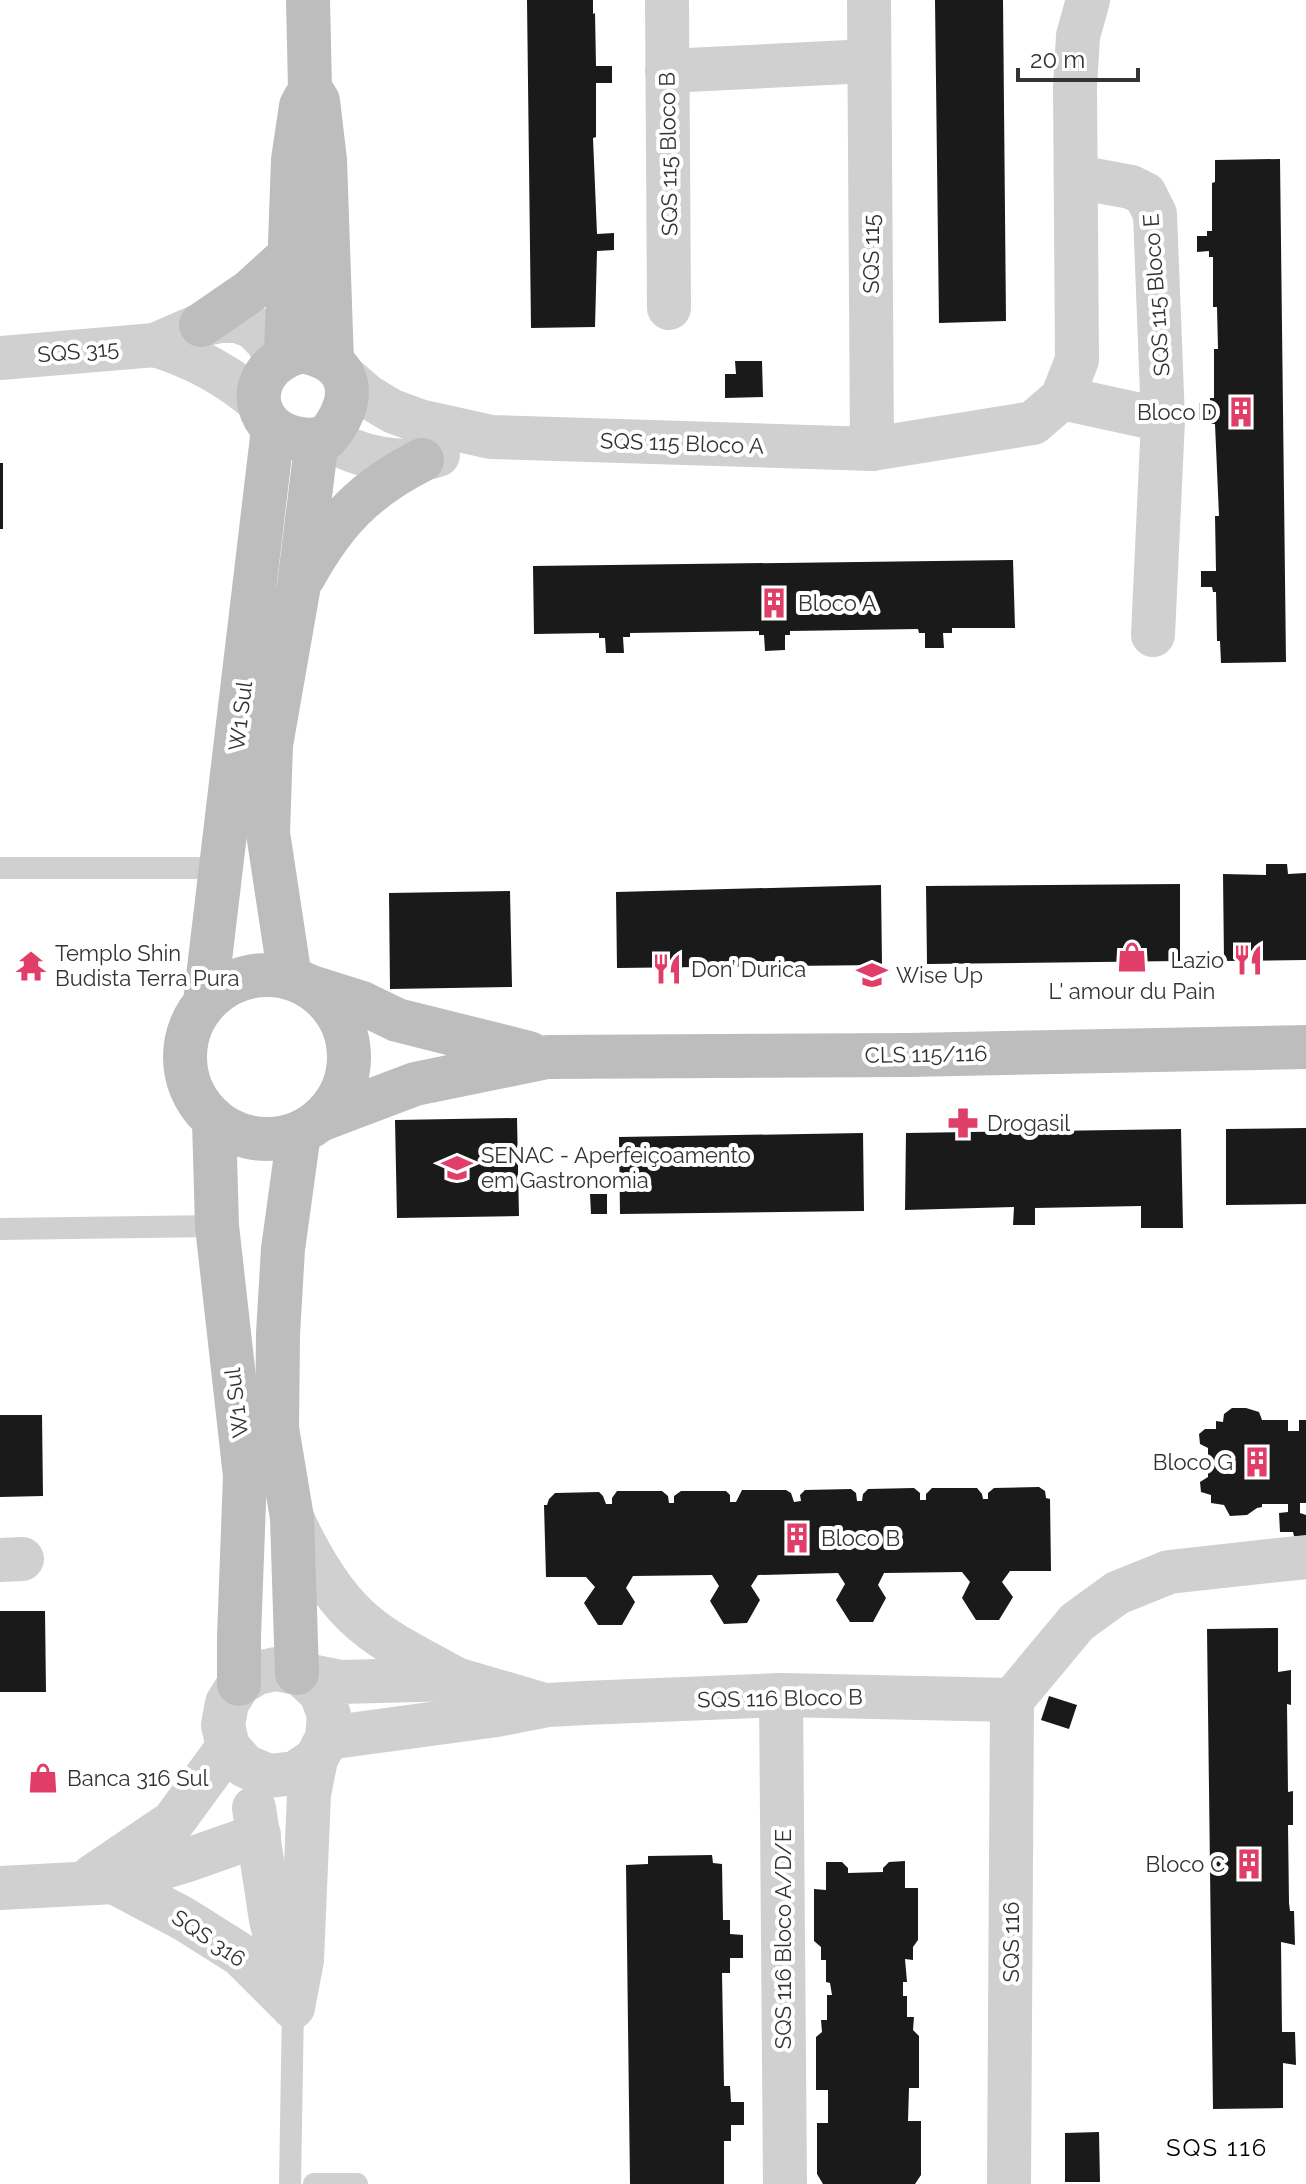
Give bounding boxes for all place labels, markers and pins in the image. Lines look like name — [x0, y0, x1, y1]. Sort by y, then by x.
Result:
building icon: Bloco D — [1224, 395, 1258, 429]
place label: Bloco D — [1137, 399, 1217, 425]
building icon: Bloco A — [757, 586, 791, 620]
place label: Bloco A — [798, 590, 877, 616]
place label: Templo Shin Budista Terra Pura — [55, 940, 239, 991]
shop icon: L' amour du Pain — [1115, 940, 1149, 974]
restaurant icon: Lazio — [1231, 943, 1265, 977]
place label: Lazio — [1170, 947, 1224, 973]
temple icon: Templo Shin Budista Terra Pura — [14, 949, 48, 983]
restaurant icon: Don’ Durica — [650, 952, 684, 986]
place label: Don’ Durica — [691, 956, 806, 982]
school or university icon: Wise Up — [855, 958, 889, 992]
place label: Wise Up — [896, 962, 983, 988]
place label: L' amour du Pain — [1049, 978, 1215, 1004]
pharmacy icon: Drogasil — [946, 1106, 980, 1140]
place label: Drogasil — [987, 1110, 1070, 1136]
place label: SENAC - Aperfeiçoamento em Gastronomia — [481, 1142, 751, 1193]
school or university icon: SENAC - Aperfeiçoamento em Gastronomia — [440, 1151, 474, 1185]
building icon: Bloco G — [1240, 1445, 1274, 1479]
place label: Bloco G — [1153, 1449, 1233, 1475]
building icon: Bloco B — [780, 1521, 814, 1555]
place label: Bloco B — [821, 1525, 900, 1551]
shop icon: Banca 316 Sul — [26, 1761, 60, 1795]
place label: Banca 316 Sul — [67, 1765, 209, 1791]
building icon: Bloco C — [1232, 1847, 1266, 1881]
place label: Bloco C — [1146, 1851, 1225, 1877]

